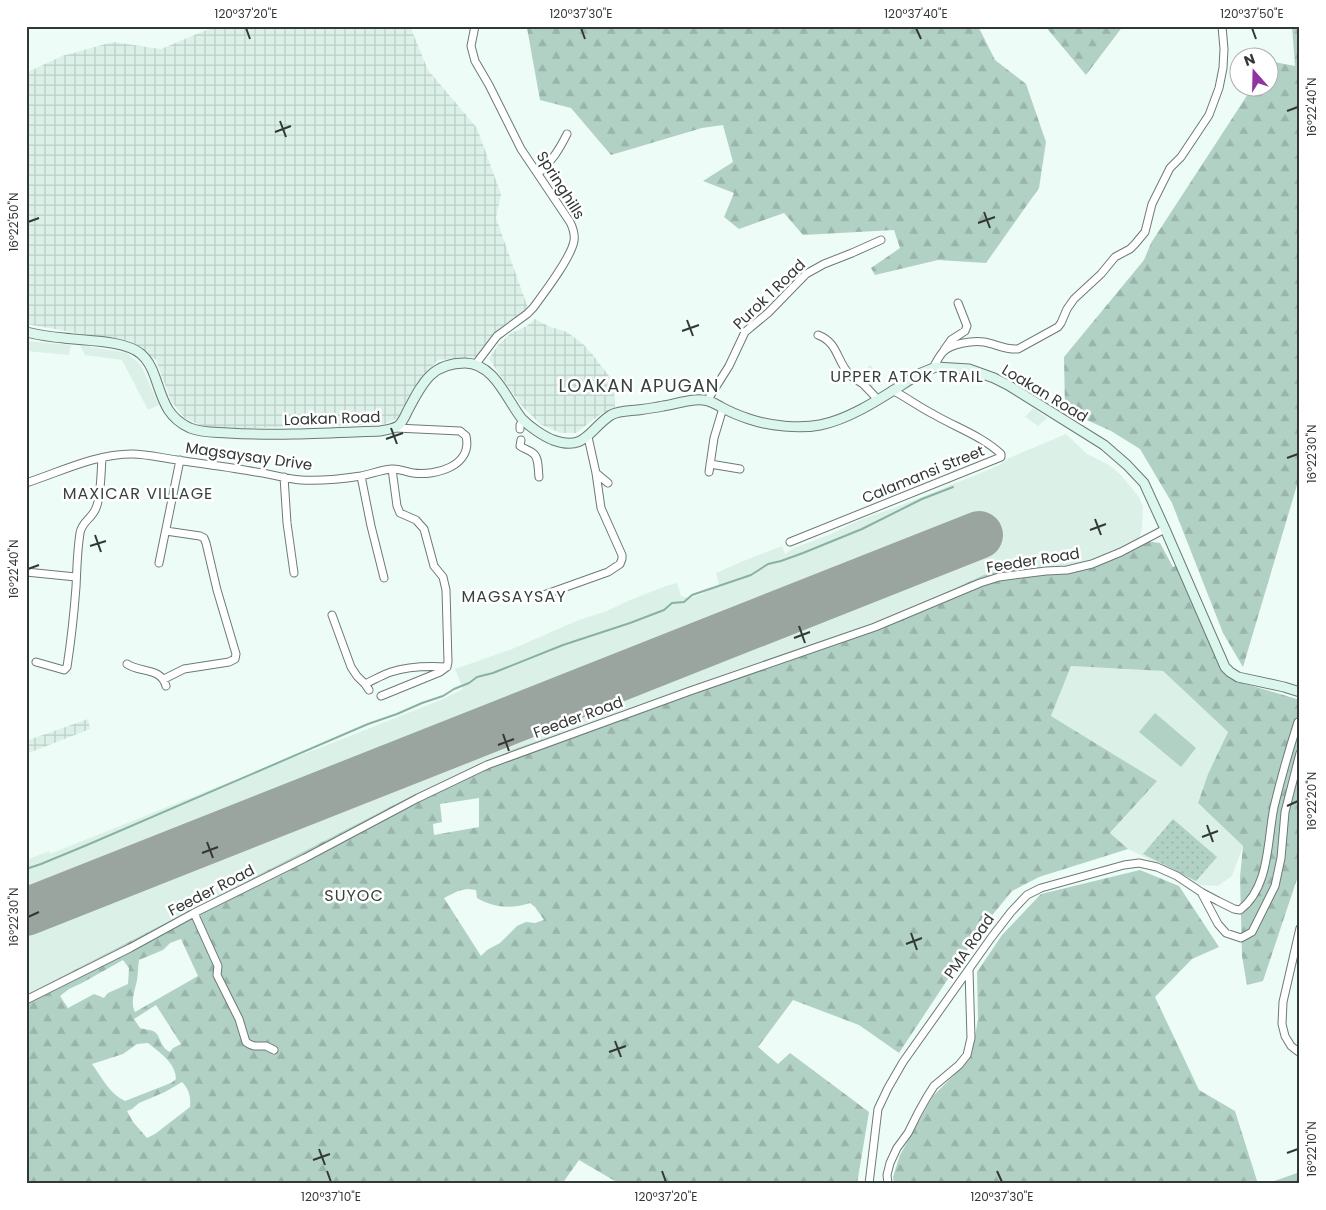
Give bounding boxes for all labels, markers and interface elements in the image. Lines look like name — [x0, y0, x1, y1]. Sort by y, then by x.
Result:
text: 120°37'20"E — [215, 5, 277, 22]
text: 120°37'30"E — [550, 5, 613, 22]
text: 120°37'40"E — [884, 5, 948, 22]
text: 120°37'50"E — [1220, 5, 1284, 22]
north arrow — [1228, 48, 1278, 98]
text: N — [1241, 49, 1258, 71]
text: 16°22'40"N — [1303, 77, 1320, 137]
street label: Springhills — [532, 147, 590, 223]
text: 16°22'50"N — [5, 192, 22, 252]
street label: Purok 1 Road — [728, 254, 810, 334]
street label: Loakan Road — [998, 359, 1092, 427]
district label: UPPER ATOK TRAIL — [830, 365, 984, 388]
district label: LOAKAN APUGAN — [559, 373, 719, 398]
street label: Loakan Road — [283, 406, 381, 430]
text: 16°22'30"N — [1303, 425, 1320, 483]
street label: Magsaysay Drive — [184, 437, 314, 475]
street label: Calamansi Street — [859, 440, 987, 508]
district label: MAXICAR VILLAGE — [63, 482, 213, 505]
text: 16°22'40"N — [5, 539, 22, 599]
street label: Feeder Road — [985, 542, 1081, 578]
district label: MAGSAYSAY — [461, 585, 567, 608]
street label: Feeder Road — [530, 691, 626, 743]
text: 16°22'20"N — [1303, 772, 1320, 830]
street label: Feeder Road — [164, 859, 258, 921]
district label: SUYOC — [324, 884, 384, 907]
text: 16°22'30"N — [5, 888, 22, 946]
street label: PMA Road — [939, 909, 999, 983]
text: 16°22'10"N — [1303, 1121, 1320, 1177]
text: 120°37'10"E — [301, 1188, 361, 1205]
text: 120°37'20"E — [635, 1188, 697, 1205]
text: 120°37'30"E — [971, 1188, 1034, 1205]

